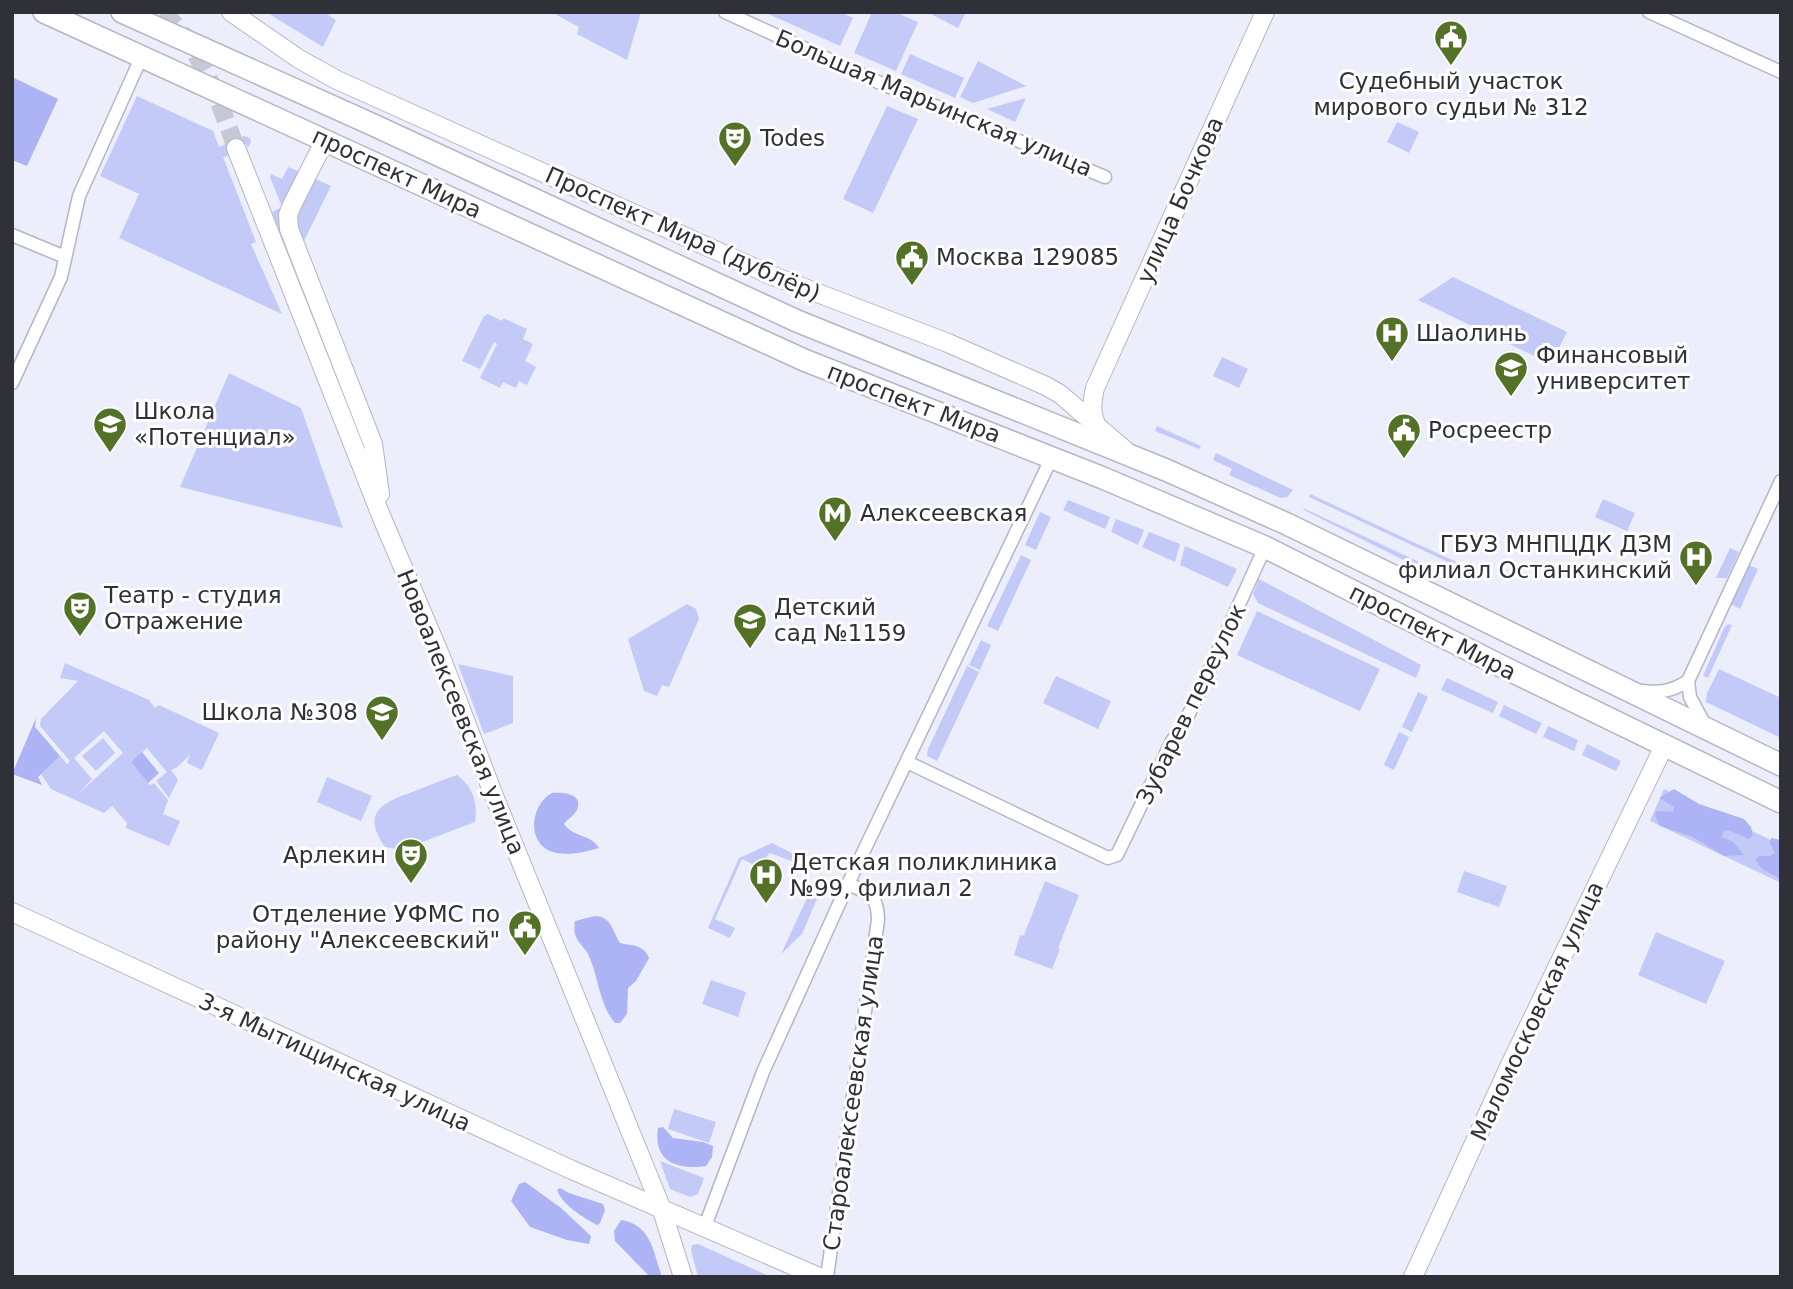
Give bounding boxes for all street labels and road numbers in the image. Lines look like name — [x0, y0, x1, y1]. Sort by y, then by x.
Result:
street label: Большая Марьинская улица — [772, 24, 1096, 182]
street label: улица Бочкова — [1132, 113, 1228, 287]
street label: проспект Мира — [308, 122, 486, 224]
street label: Проспект Мира (дублёр) — [541, 161, 825, 307]
street label: проспект Мира — [824, 358, 1004, 448]
street label: Новоалексеевская улица — [392, 566, 530, 858]
street label: проспект Мира — [1345, 579, 1521, 685]
street label: Зубарев переулок — [1131, 599, 1251, 809]
street label: Маломосковская улица — [1465, 877, 1609, 1145]
street label: Староалексеевская улица — [818, 934, 888, 1252]
street label: 3-я Мытищинская улица — [195, 987, 475, 1137]

